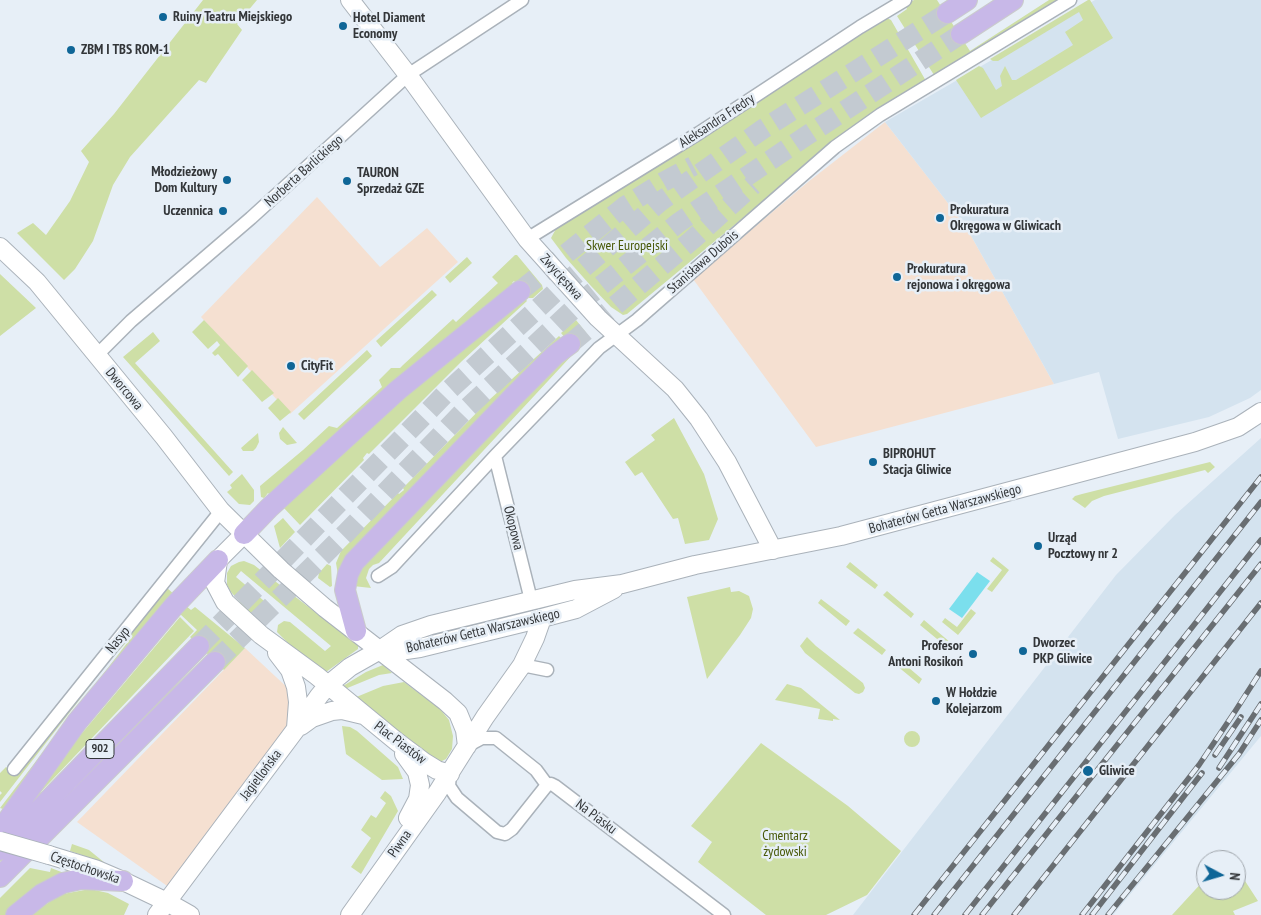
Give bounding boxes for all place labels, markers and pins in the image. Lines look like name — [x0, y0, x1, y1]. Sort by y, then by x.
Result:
place label: Ruiny Teatru Miejskiego — [173, 9, 292, 25]
place label: Hotel Diament Economy — [353, 10, 425, 42]
marker: Ruiny Teatru Miejskiego — [157, 11, 169, 23]
marker: Hotel Diament Economy — [337, 20, 349, 32]
place label: ZBM I TBS ROM-1 — [81, 42, 170, 58]
marker: ZBM I TBS ROM-1 — [65, 44, 77, 56]
place label: Młodzieżowy Dom Kultury — [151, 164, 217, 196]
place label: TAURON Sprzedaż GZE — [357, 165, 424, 198]
marker: Młodzieżowy Dom Kultury — [221, 174, 233, 186]
marker: TAURON Sprzedaż GZE — [341, 175, 353, 187]
place label: Prokuratura Okręgowa w Gliwicach — [950, 202, 1061, 234]
place label: Uczennica — [163, 203, 213, 219]
marker: Uczennica — [217, 205, 229, 217]
marker: Prokuratura Okręgowa w Gliwicach — [934, 212, 946, 224]
place label: Prokuratura rejonowa i okręgowa — [907, 261, 1010, 294]
marker: Prokuratura rejonowa i okręgowa — [891, 271, 903, 283]
place label: CityFit — [301, 358, 333, 374]
marker: CityFit — [285, 360, 297, 372]
place label: BIPROHUT Stacja Gliwice — [883, 446, 951, 478]
marker: BIPROHUT Stacja Gliwice — [867, 456, 879, 468]
place label: Urząd Pocztowy nr 2 — [1048, 530, 1118, 562]
marker: Urząd Pocztowy nr 2 — [1032, 540, 1044, 552]
place label: Dworzec PKP Gliwice — [1033, 635, 1092, 668]
place label: Profesor Antoni Rosikoń — [888, 638, 963, 670]
marker: Dworzec PKP Gliwice — [1017, 645, 1029, 657]
marker: Profesor Antoni Rosikoń — [967, 648, 979, 660]
place label: W Hołdzie Kolejarzom — [946, 685, 1002, 718]
marker: W Hołdzie Kolejarzom — [930, 695, 942, 707]
place label: Gliwice — [1099, 763, 1135, 779]
marker: Gliwice — [1081, 764, 1095, 778]

